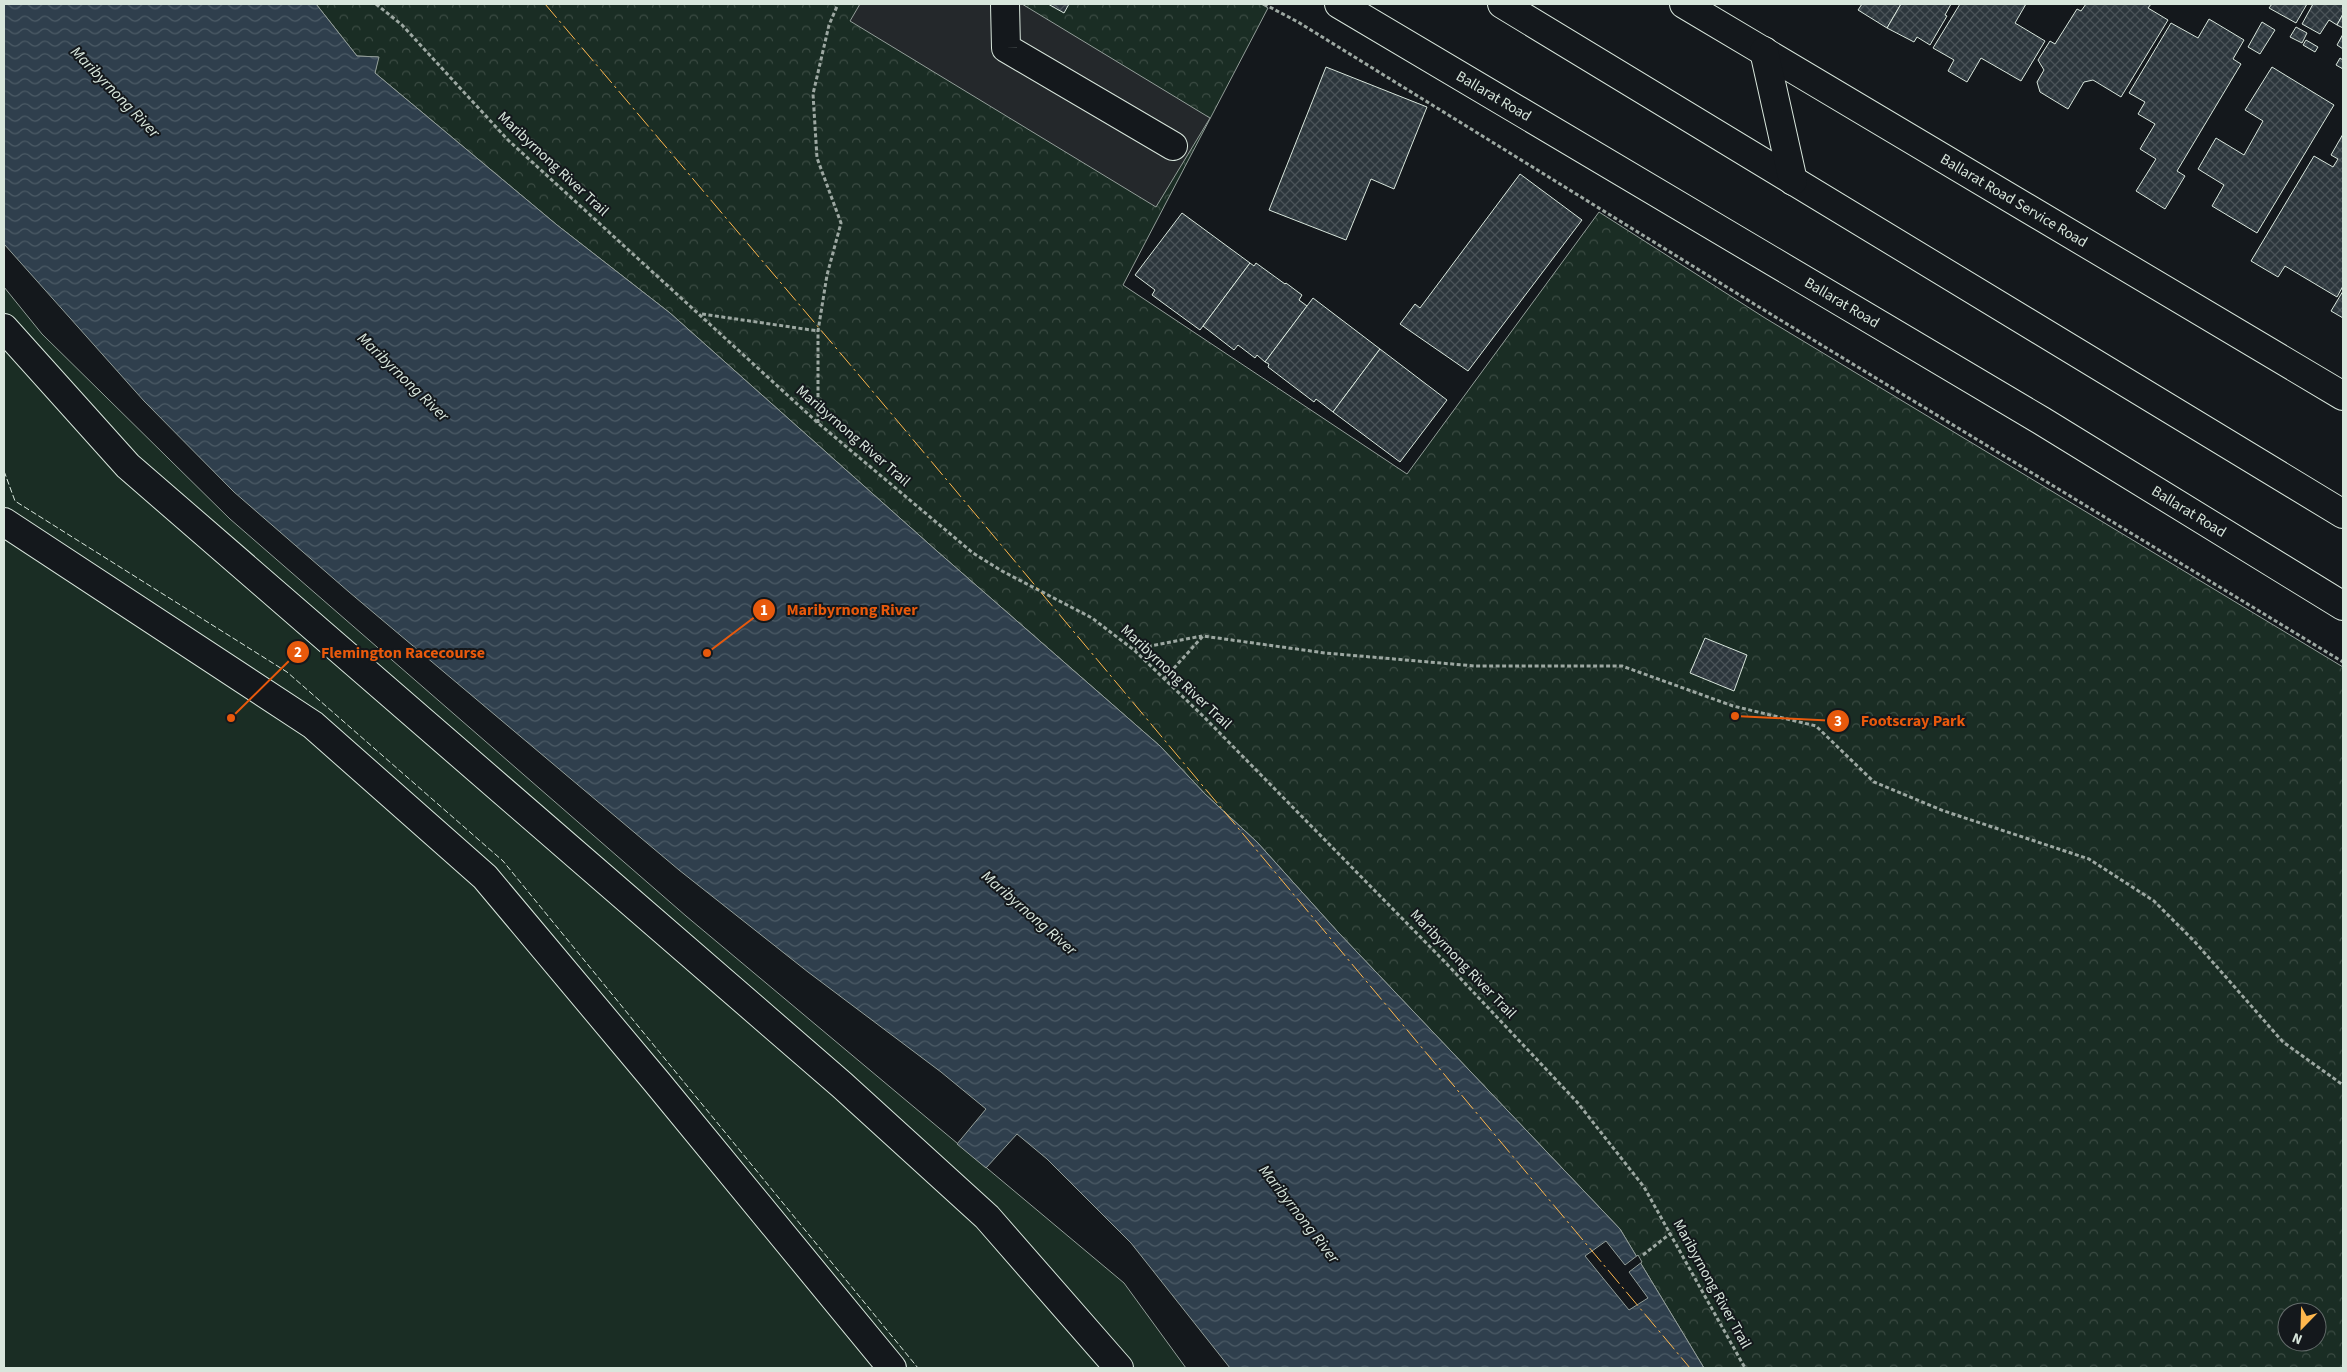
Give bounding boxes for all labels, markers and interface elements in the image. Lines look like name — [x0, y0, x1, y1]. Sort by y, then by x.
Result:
water label: Maribyrnong River — [65, 41, 166, 144]
street label: Ballarat Road — [1452, 65, 1535, 126]
street label: Maribyrnong River Trail — [493, 107, 613, 221]
street label: Ballarat Road Service Road — [1936, 148, 2092, 252]
street label: Ballarat Road — [1801, 272, 1884, 333]
water label: Maribyrnong River — [352, 327, 455, 428]
street label: Maribyrnong River Trail — [791, 381, 915, 492]
street label: Ballarat Road — [2148, 480, 2230, 542]
callout: Maribyrnong River — [751, 594, 928, 625]
text: Maribyrnong River — [786, 599, 918, 621]
text: 1 — [760, 600, 768, 621]
street label: Maribyrnong River Trail — [1116, 620, 1236, 734]
callout: Flemington Racecourse — [286, 637, 495, 668]
text: 2 — [294, 642, 302, 663]
text: Flemington Racecourse — [321, 642, 485, 664]
callout: Footscray Park — [1825, 705, 1975, 736]
text: Footscray Park — [1861, 710, 1965, 732]
text: 3 — [1834, 711, 1842, 732]
water label: Maribyrnong River — [977, 865, 1083, 962]
street label: Maribyrnong River Trail — [1405, 905, 1521, 1024]
water label: Maribyrnong River — [1253, 1160, 1345, 1269]
street label: Maribyrnong River Trail — [1668, 1215, 1756, 1353]
north arrow — [2277, 1302, 2327, 1352]
text: N — [2289, 1327, 2306, 1349]

